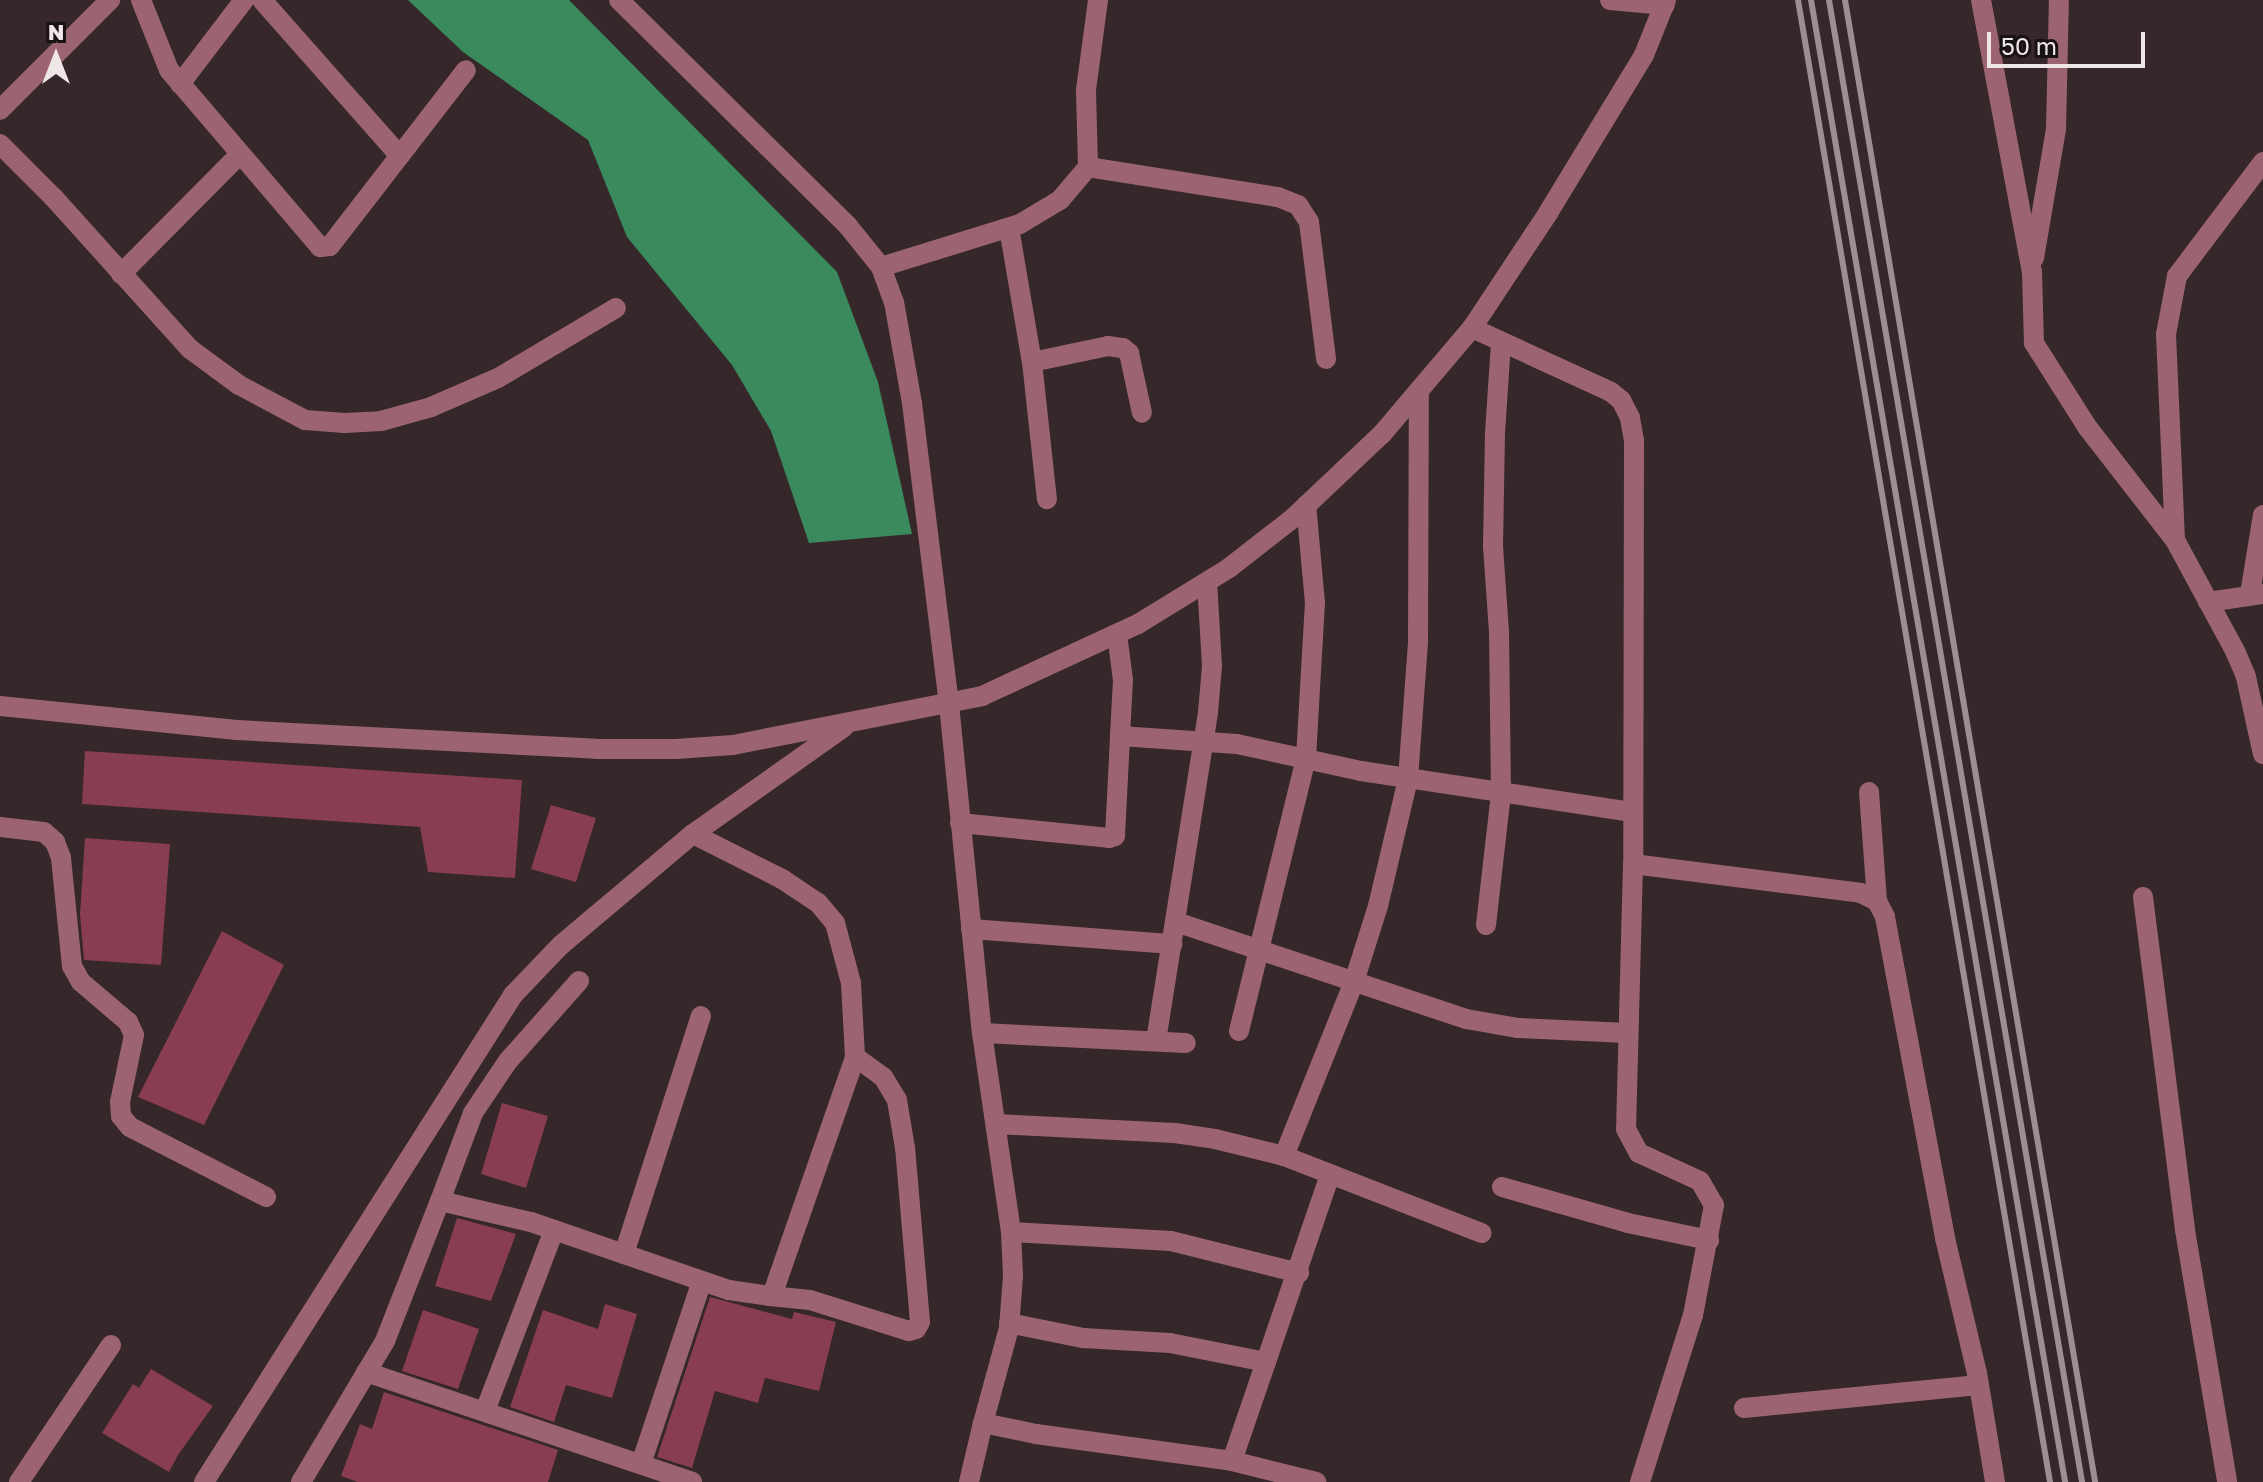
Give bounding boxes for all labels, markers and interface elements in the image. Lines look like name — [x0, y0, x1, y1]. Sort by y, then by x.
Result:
north arrow — [16, 16, 96, 96]
scale bar — [1991, 16, 2149, 66]
text: N — [48, 18, 64, 45]
text: 50 m — [2001, 31, 2057, 60]

